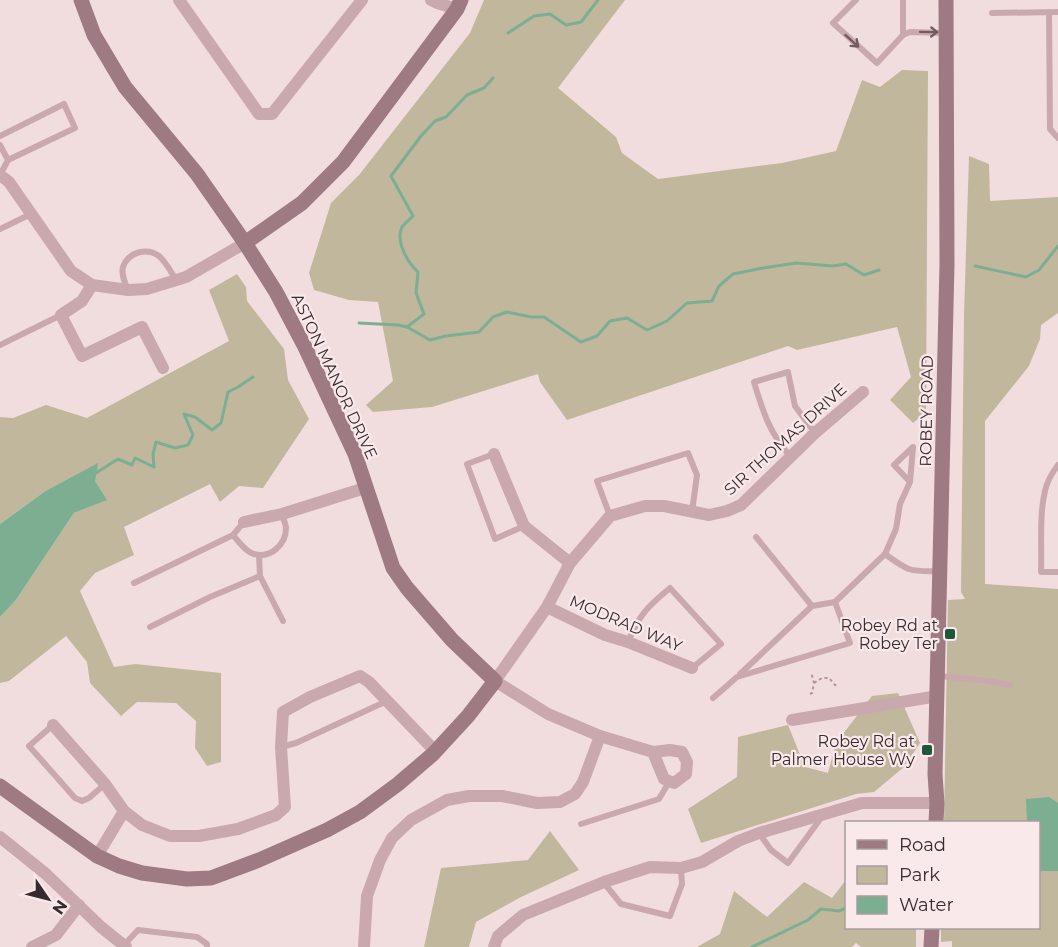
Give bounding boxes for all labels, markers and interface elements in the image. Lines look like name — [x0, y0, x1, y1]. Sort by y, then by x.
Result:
one-way arrow — [918, 27, 938, 38]
one-way arrow — [845, 34, 860, 48]
street label: ASTON MANOR DRIVE — [288, 290, 381, 462]
street label: ROBEY ROAD — [916, 355, 937, 467]
street label: SIR THOMAS DRIVE — [720, 380, 850, 499]
street label: MODRAD WAY — [567, 591, 686, 656]
place label: Robey Rd at Robey Ter — [841, 616, 938, 653]
marker: Robey Rd at Robey Ter — [943, 627, 957, 641]
place label: Robey Rd at Palmer House Wy — [771, 732, 915, 769]
marker: Robey Rd at Palmer House Wy — [920, 743, 934, 757]
legend — [845, 821, 1040, 929]
text: Road — [899, 834, 946, 856]
text: Park — [899, 864, 940, 886]
north arrow — [18, 869, 78, 929]
text: Water — [899, 894, 954, 916]
text: N — [48, 897, 71, 918]

